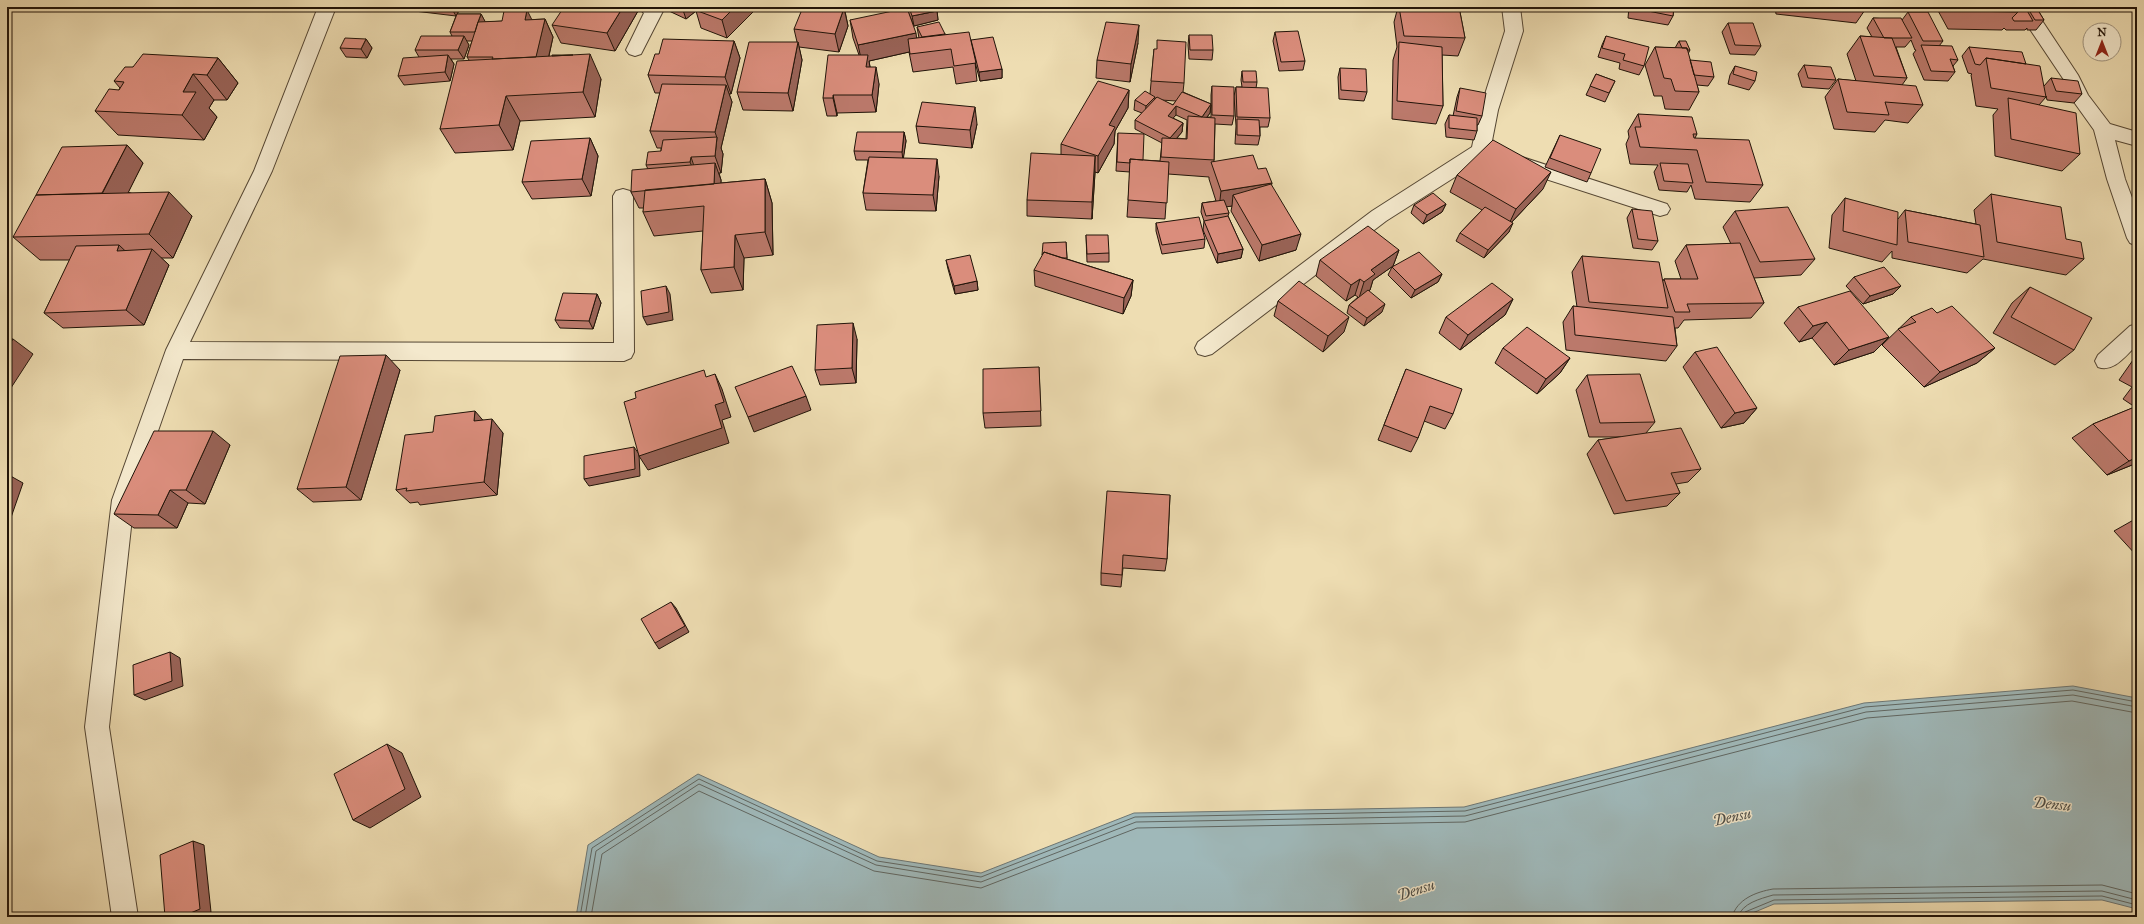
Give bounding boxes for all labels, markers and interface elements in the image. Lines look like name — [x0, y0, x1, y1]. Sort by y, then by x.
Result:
north arrow — [2082, 22, 2122, 62]
text: N — [2097, 26, 2107, 39]
water label: Densu — [2032, 793, 2072, 815]
water label: Densu — [1711, 804, 1753, 830]
water label: Densu — [1395, 875, 1437, 905]

